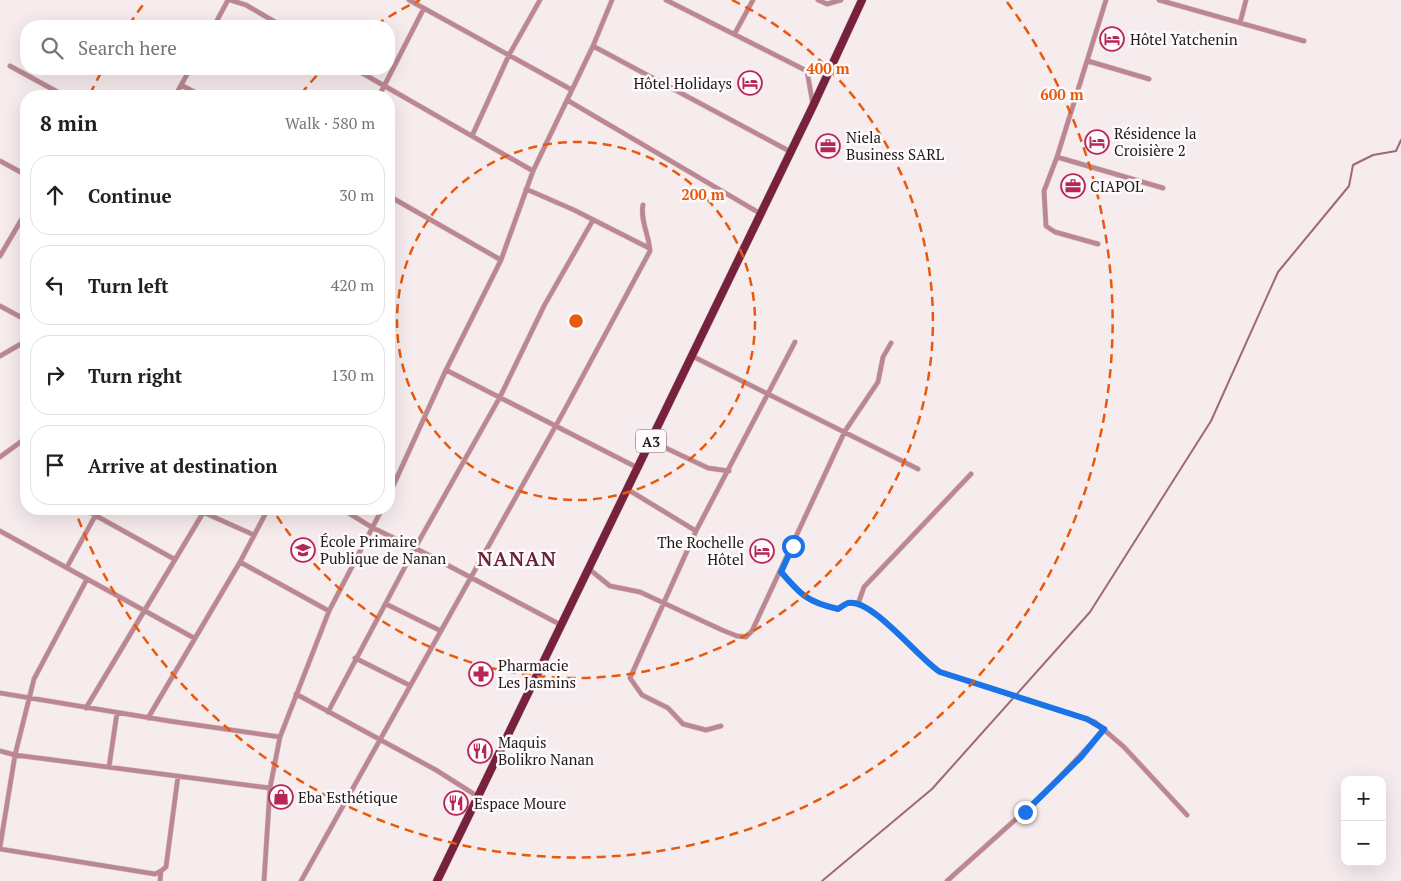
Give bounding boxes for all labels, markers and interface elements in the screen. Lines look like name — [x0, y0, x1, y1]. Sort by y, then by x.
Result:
search box — [20, 20, 395, 75]
hotel icon: Hôtel Yatchenin — [1099, 26, 1125, 52]
place label: Hôtel Yatchenin — [1130, 29, 1238, 49]
icon: search — [38, 34, 66, 62]
text: Search here — [78, 35, 177, 60]
text: 400 m — [806, 58, 850, 78]
hotel icon: Hôtel Holidays — [737, 70, 763, 96]
place label: Hôtel Holidays — [633, 73, 732, 93]
text: 600 m — [1040, 84, 1084, 104]
text: 8 min — [40, 109, 97, 137]
text: Walk · 580 m — [285, 112, 375, 134]
place label: Résidence la Croisière 2 — [1114, 123, 1197, 160]
place label: Niela Business SARL — [846, 127, 944, 164]
hotel icon: Résidence la Croisière 2 — [1084, 129, 1110, 155]
office icon: Niela Business SARL — [815, 133, 841, 159]
office icon: CIAPOL — [1060, 173, 1086, 199]
place label: CIAPOL — [1090, 176, 1143, 196]
icon: ahead — [41, 181, 69, 209]
text: Continue — [88, 183, 172, 208]
text: 30 m — [339, 184, 374, 206]
text: 200 m — [681, 184, 725, 204]
icon: left — [41, 271, 69, 299]
text: Turn left — [88, 273, 169, 298]
text: 420 m — [331, 274, 374, 296]
centre of rings — [567, 312, 585, 330]
icon: right — [41, 361, 69, 389]
text: Turn right — [88, 363, 182, 388]
text: 130 m — [331, 364, 374, 386]
road number: A3 — [636, 430, 666, 452]
icon: arrive — [41, 451, 69, 479]
text: Arrive at destination — [88, 453, 277, 478]
place label: École Primaire Publique de Nanan — [320, 531, 446, 568]
place label: The Rochelle Hôtel — [657, 532, 744, 569]
route start — [782, 535, 805, 558]
school or university icon: École Primaire Publique de Nanan — [290, 537, 316, 563]
hotel icon: The Rochelle Hôtel — [749, 538, 775, 564]
district label: NANAN — [477, 545, 557, 572]
place label: Pharmacie Les Jasmins — [498, 655, 576, 692]
pharmacy icon: Pharmacie Les Jasmins — [468, 661, 494, 687]
place label: Maquis Bolikro Nanan — [498, 732, 594, 769]
restaurant icon: Maquis Bolikro Nanan — [467, 738, 493, 764]
map controls — [1341, 776, 1386, 866]
button: + — [1341, 776, 1386, 821]
shop icon: Eba Esthétique — [268, 784, 294, 810]
place label: Eba Esthétique — [298, 787, 398, 807]
restaurant icon: Espace Moure — [443, 790, 469, 816]
place label: Espace Moure — [474, 793, 566, 813]
route end — [1014, 801, 1037, 824]
button: − — [1341, 821, 1386, 866]

